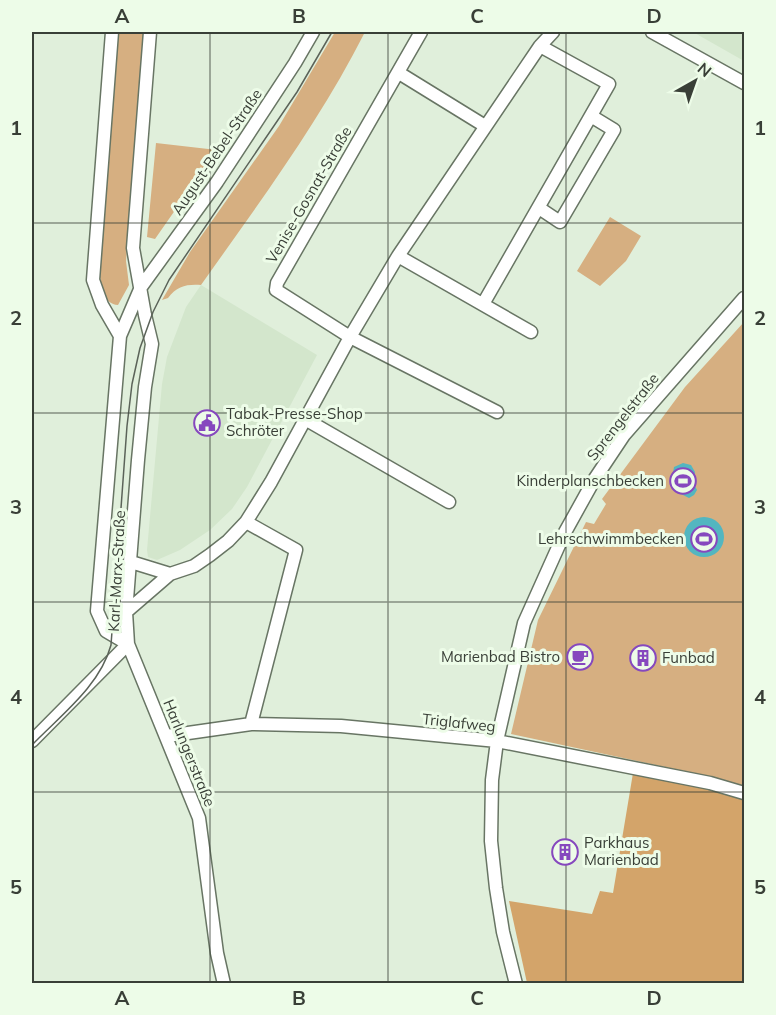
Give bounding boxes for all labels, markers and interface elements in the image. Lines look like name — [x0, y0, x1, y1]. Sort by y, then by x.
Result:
text: A — [115, 3, 130, 28]
text: B — [292, 3, 306, 28]
text: C — [470, 3, 484, 28]
text: D — [646, 3, 662, 28]
north arrow — [665, 51, 725, 111]
text: N — [694, 58, 716, 81]
street label: August-Bebel-Straße — [167, 85, 266, 218]
text: 1 — [10, 115, 22, 140]
text: 1 — [754, 115, 766, 140]
street label: Venise-Gosnat-Straße — [262, 123, 356, 267]
text: 2 — [10, 305, 22, 330]
text: 2 — [754, 305, 766, 330]
street label: Sprengelstraße — [582, 369, 663, 464]
place label: Tabak-Presse-Shop Schröter — [226, 404, 363, 440]
public building icon: Tabak-Presse-Shop Schröter — [192, 408, 222, 438]
sports icon: Kinderplanschbecken — [668, 466, 698, 496]
place label: Kinderplanschbecken — [516, 471, 664, 490]
text: 3 — [10, 494, 22, 519]
text: 3 — [754, 494, 766, 519]
street label: Karl-Marx-Straße — [104, 510, 129, 632]
sports icon: Lehrschwimmbecken — [689, 524, 719, 554]
place label: Lehrschwimmbecken — [538, 529, 684, 548]
cafe icon: Marienbad Bistro — [565, 642, 595, 672]
building icon: Funbad — [628, 643, 658, 673]
place label: Marienbad Bistro — [441, 647, 560, 666]
place label: Funbad — [662, 648, 715, 667]
text: 4 — [10, 684, 22, 709]
text: 4 — [754, 684, 766, 709]
street label: Harlungerstraße — [159, 696, 220, 809]
street label: Triglafweg — [421, 709, 497, 736]
place label: Parkhaus Marienbad — [584, 833, 659, 869]
building icon: Parkhaus Marienbad — [550, 837, 580, 867]
text: 5 — [10, 874, 22, 899]
text: 5 — [754, 874, 766, 899]
text: A — [115, 985, 130, 1010]
text: B — [292, 985, 306, 1010]
text: C — [470, 985, 484, 1010]
text: D — [646, 985, 662, 1010]

